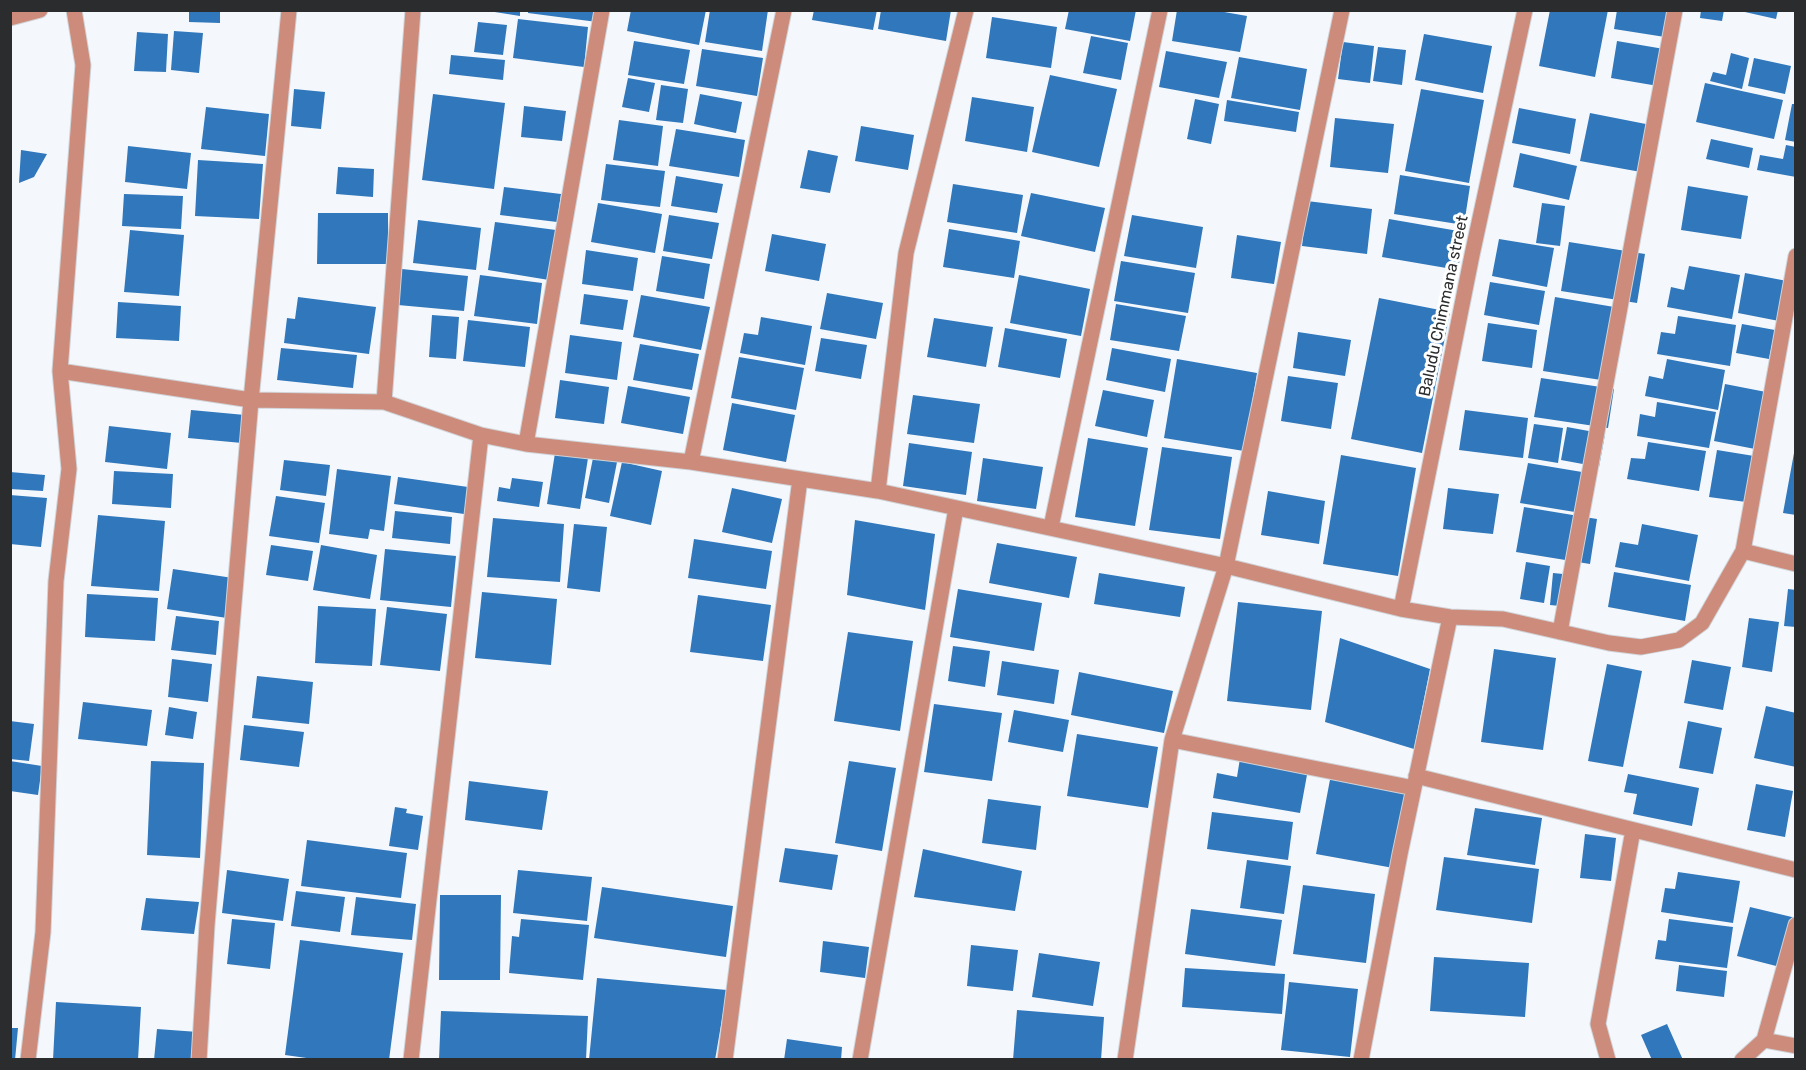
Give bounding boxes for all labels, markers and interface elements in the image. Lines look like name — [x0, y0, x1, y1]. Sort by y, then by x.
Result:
street label: Baludu Chimmana street — [1415, 214, 1473, 398]

